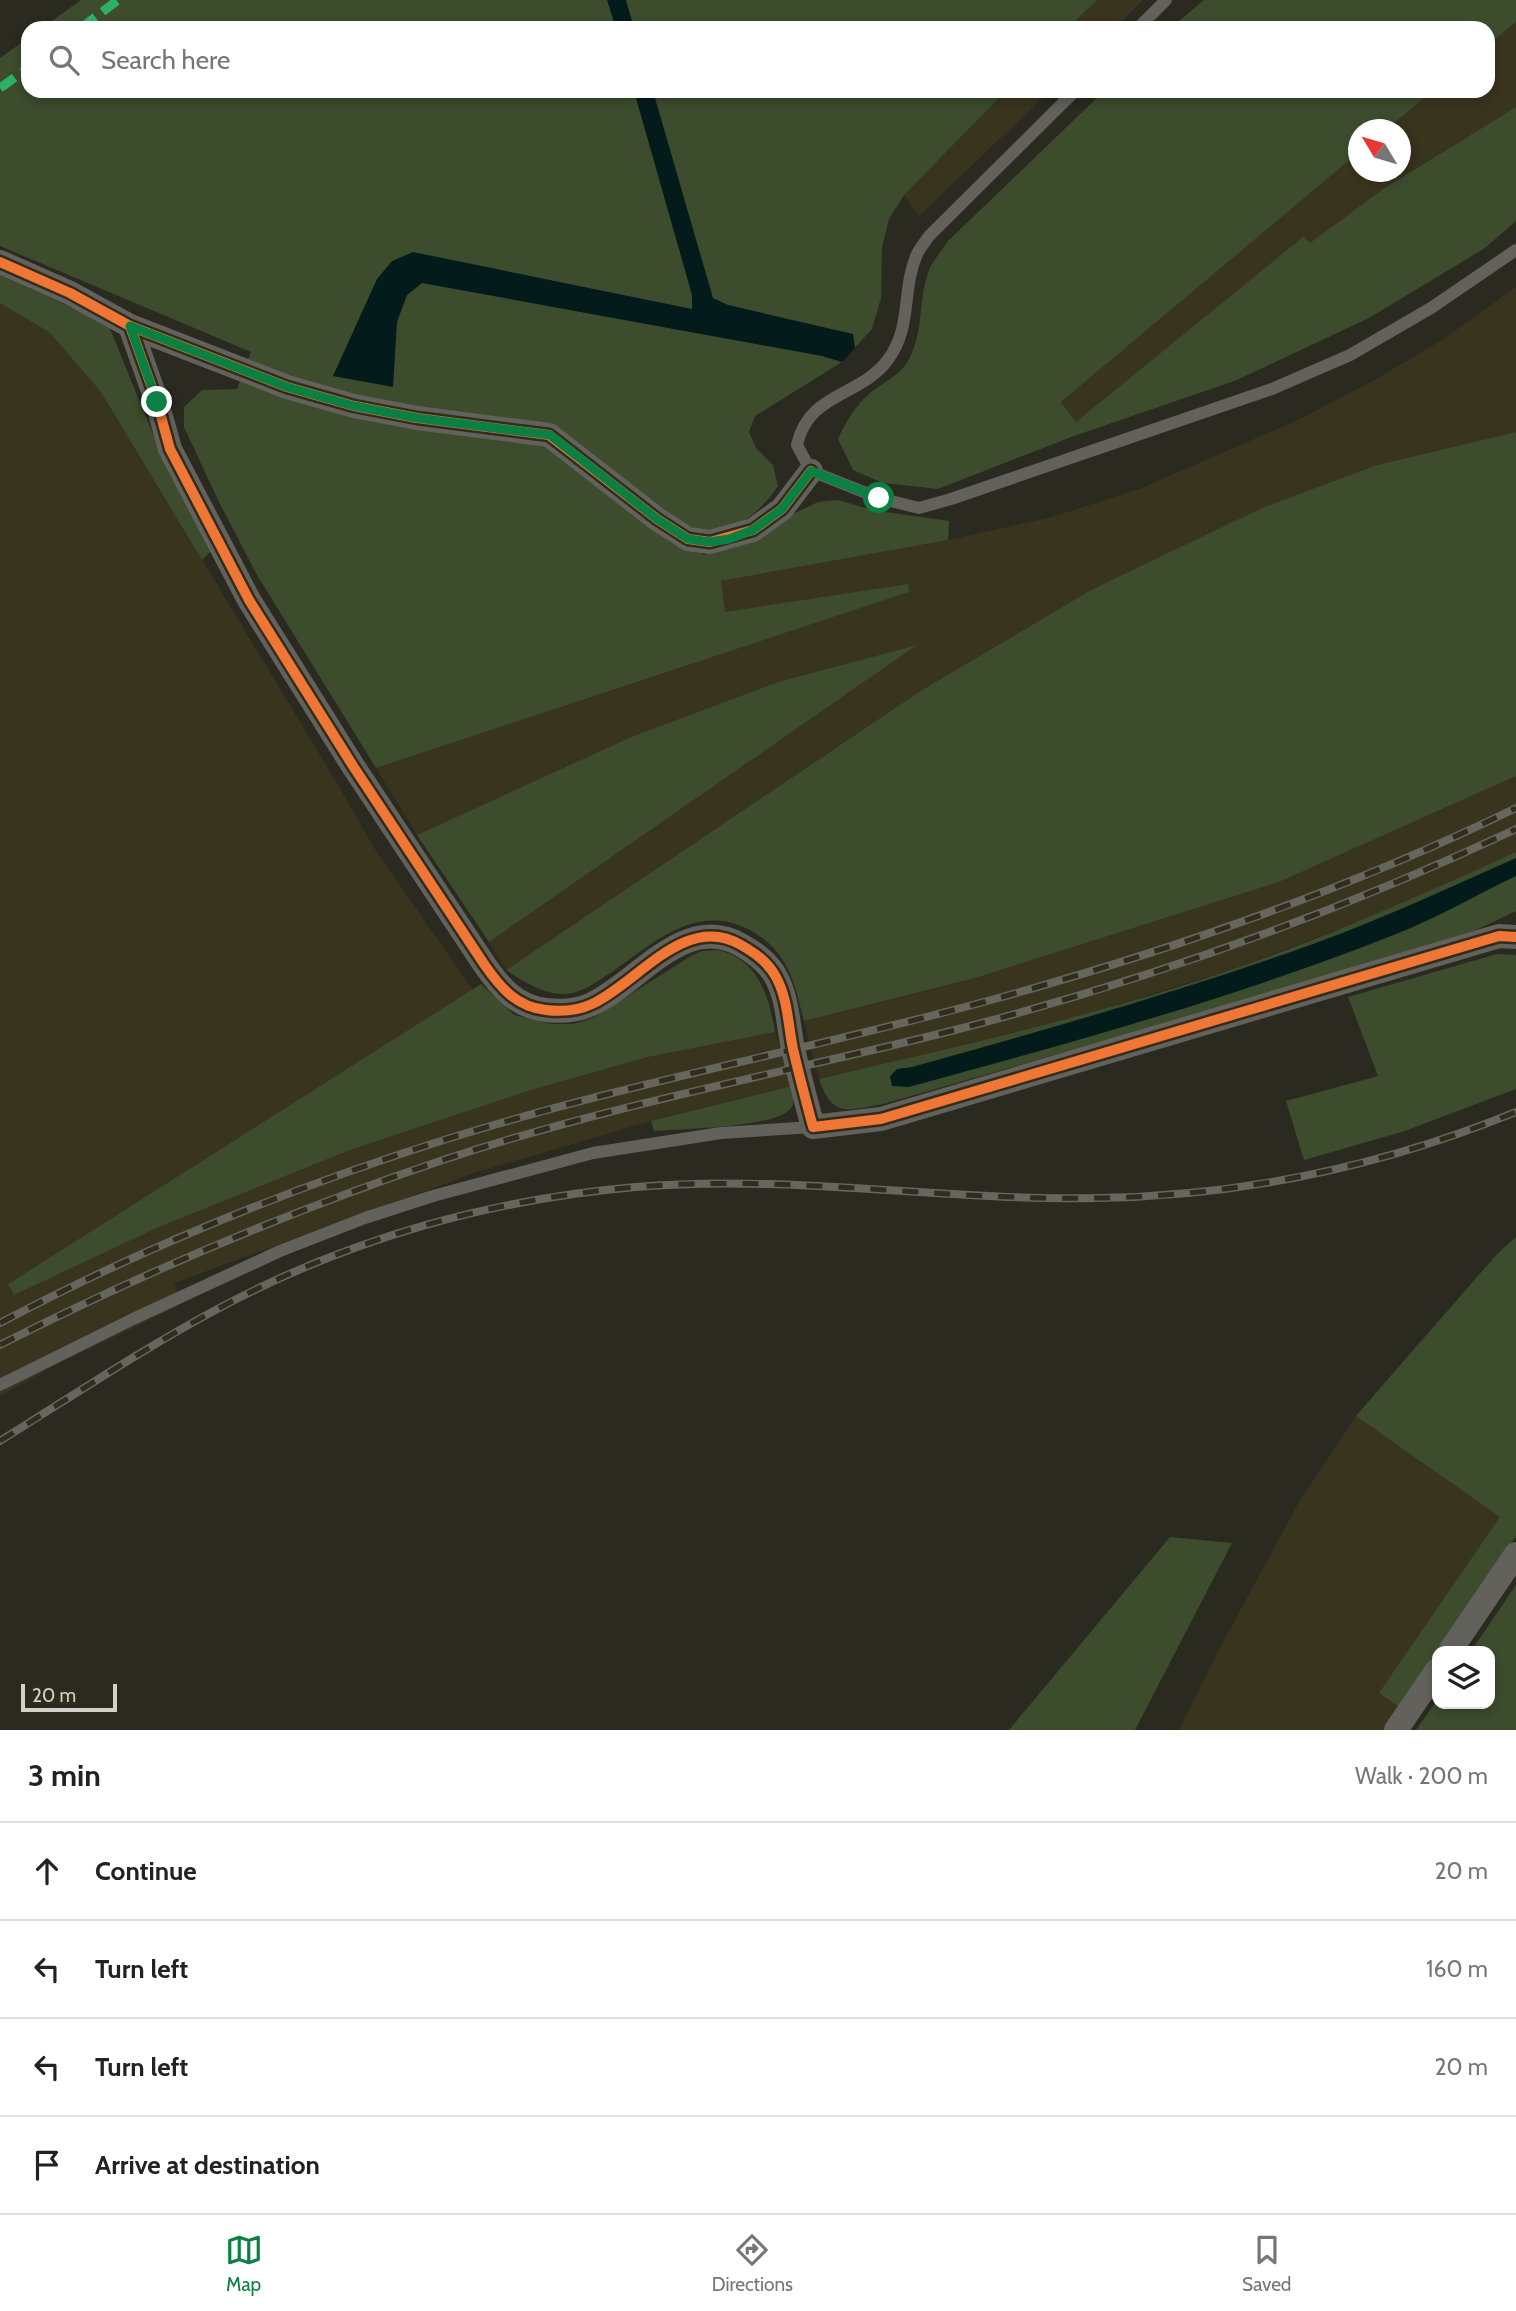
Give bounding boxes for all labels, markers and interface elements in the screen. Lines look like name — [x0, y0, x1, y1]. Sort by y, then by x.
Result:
search box — [21, 21, 1495, 98]
icon: search — [45, 41, 83, 79]
text: Search here — [101, 44, 230, 76]
north arrow — [1348, 119, 1411, 182]
route end — [141, 386, 172, 417]
route start — [863, 482, 894, 513]
map controls — [1432, 1646, 1495, 1709]
button: layers — [1432, 1646, 1495, 1709]
scale bar — [21, 1681, 117, 1713]
text: 20 m — [32, 1684, 76, 1707]
text: 3 min — [28, 1757, 101, 1794]
text: Walk · 200 m — [1355, 1762, 1488, 1790]
icon: ahead — [28, 1852, 66, 1890]
text: Continue — [95, 1855, 197, 1887]
text: 20 m — [1435, 1857, 1488, 1885]
icon: left — [28, 1950, 66, 1988]
text: Turn left — [95, 1953, 188, 1985]
text: 160 m — [1426, 1955, 1488, 1983]
icon: left — [28, 2048, 66, 2086]
text: Turn left — [95, 2051, 188, 2083]
text: 20 m — [1435, 2053, 1488, 2081]
icon: arrive — [28, 2146, 66, 2184]
text: Arrive at destination — [95, 2149, 320, 2181]
tab: Map — [225, 2231, 263, 2296]
tab: Directions — [712, 2231, 793, 2296]
tab: Saved — [1242, 2231, 1291, 2296]

